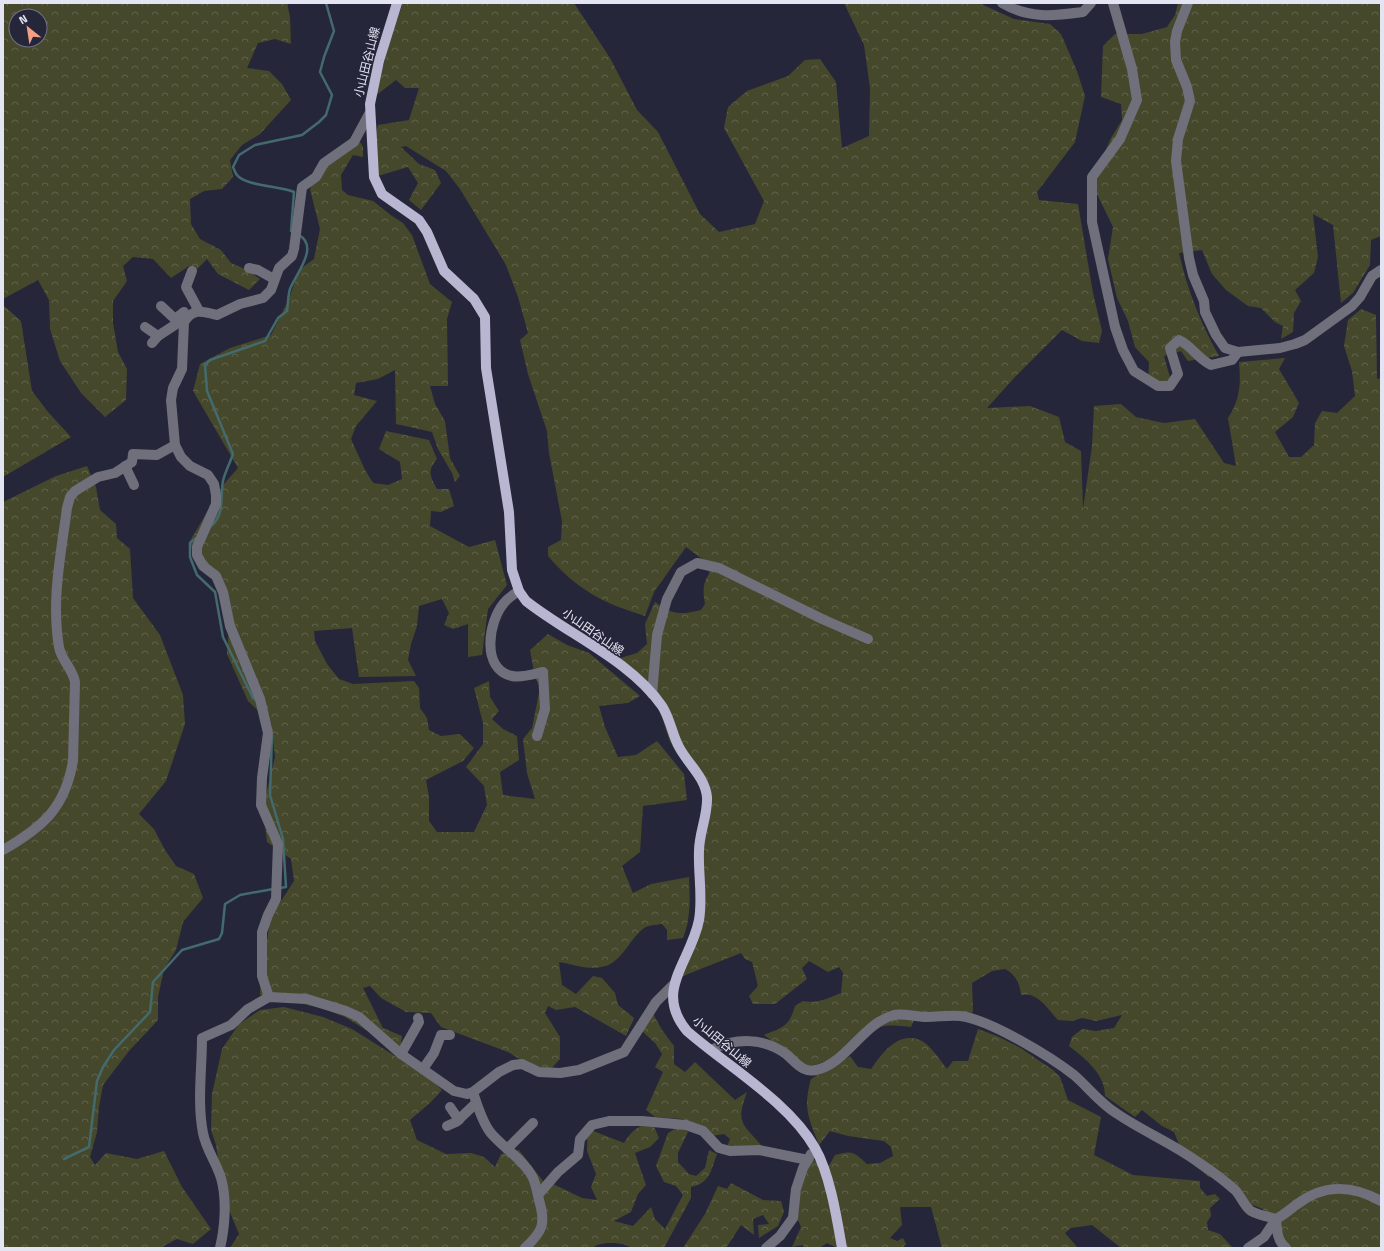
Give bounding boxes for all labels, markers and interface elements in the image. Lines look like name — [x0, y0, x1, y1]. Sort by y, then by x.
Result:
north arrow — [8, 8, 48, 48]
text: N — [16, 11, 30, 28]
street label: 小山田谷山線 — [349, 25, 384, 99]
street label: 小山田谷山線 — [558, 603, 628, 660]
street label: 小山田谷山線 — [689, 1011, 756, 1072]

